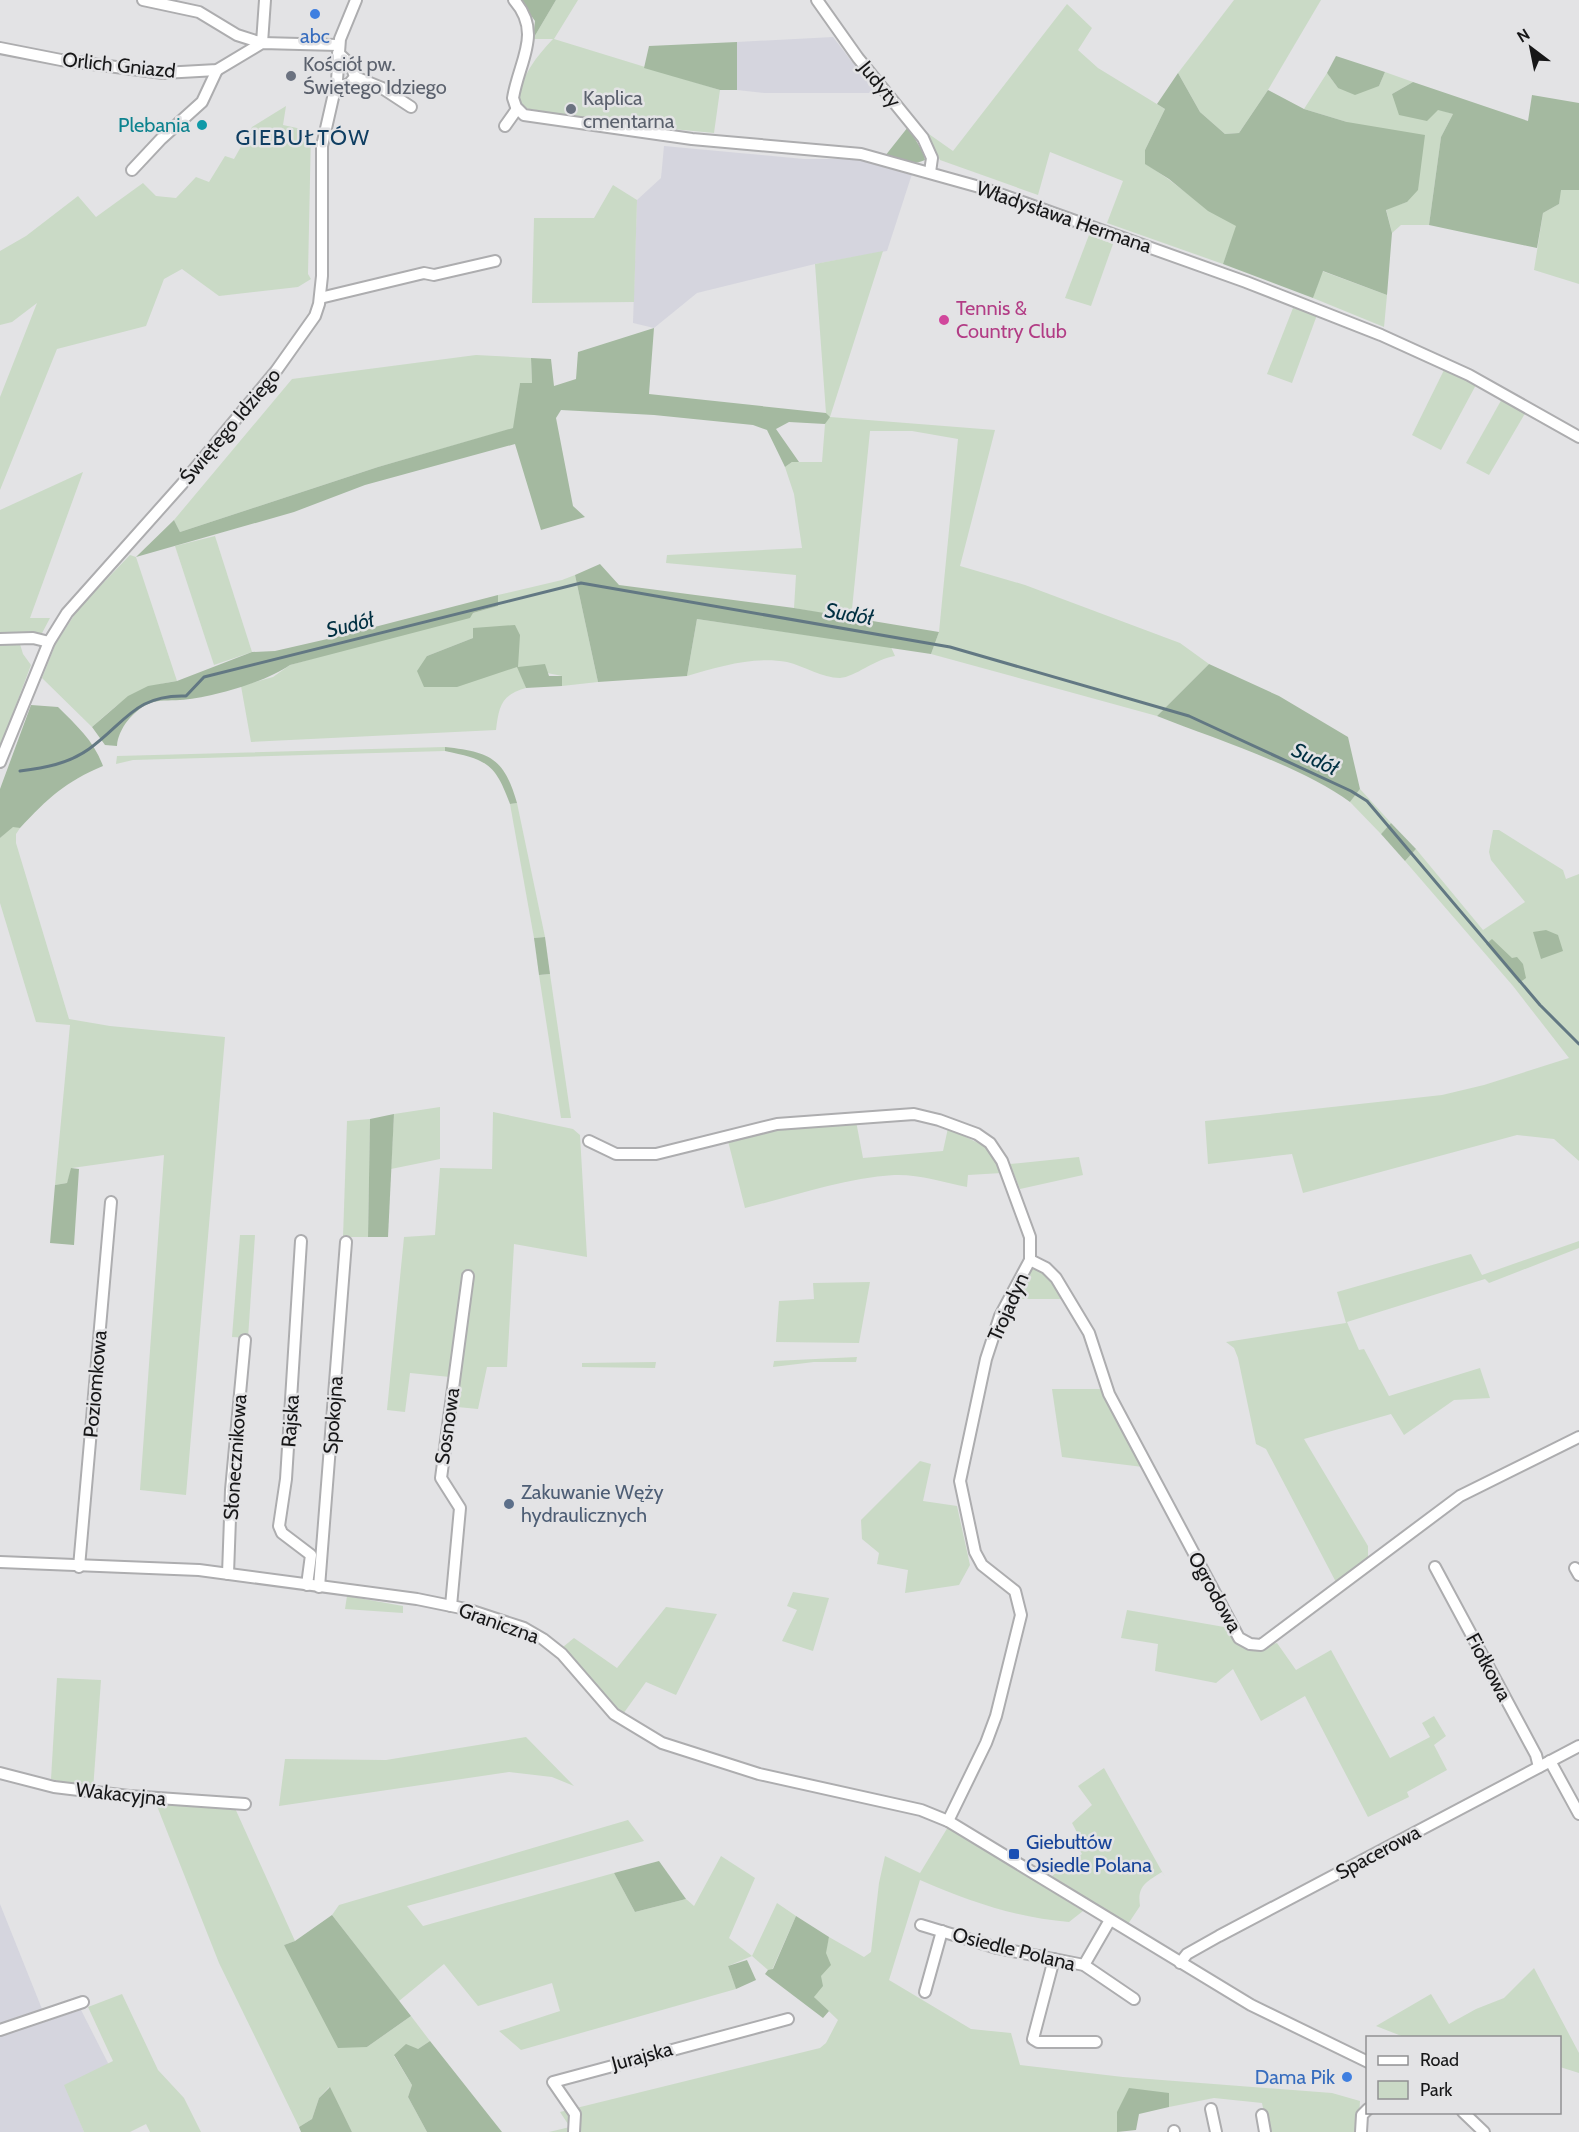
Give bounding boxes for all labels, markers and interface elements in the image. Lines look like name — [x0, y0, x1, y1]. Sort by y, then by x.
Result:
marker: abc — [308, 7, 322, 21]
north arrow — [1501, 18, 1561, 78]
place label: abc — [300, 24, 330, 48]
text: N — [1513, 25, 1533, 47]
street label: Orlich Gniazd — [61, 47, 177, 83]
place label: Kościół pw. Świętego Idziego — [303, 52, 447, 99]
street label: Judyty — [853, 55, 906, 112]
marker: Kościół pw. Świętego Idziego — [284, 69, 298, 83]
place label: Kaplica cmentarna — [583, 86, 675, 133]
marker: Kaplica cmentarna — [564, 102, 578, 116]
place label: Plebania — [118, 113, 190, 137]
marker: Plebania — [195, 118, 209, 132]
district label: GIEBUŁTÓW — [236, 124, 370, 151]
street label: Władysława Hermana — [973, 176, 1155, 258]
place label: Tennis & Country Club — [956, 296, 1067, 343]
marker: Tennis & Country Club — [937, 313, 951, 327]
street label: Świętego Idziego — [175, 363, 285, 489]
water label: Sudół — [823, 597, 876, 630]
water label: Sudół — [323, 606, 377, 642]
water label: Sudół — [1288, 737, 1343, 781]
street label: Trojadyn — [982, 1269, 1034, 1345]
street label: Poziomkowa — [78, 1329, 112, 1439]
street label: Spokojna — [318, 1375, 348, 1455]
street label: Sosnowa — [430, 1386, 464, 1466]
street label: Słonecznikowa — [219, 1393, 251, 1521]
street label: Rajska — [276, 1394, 304, 1448]
place label: Zakuwanie Węży hydraulicznych — [521, 1480, 664, 1527]
marker: Zakuwanie Węży hydraulicznych — [502, 1497, 516, 1511]
street label: Ogrodowa — [1183, 1548, 1247, 1637]
street label: Graniczna — [456, 1597, 543, 1649]
street label: Fiołkowa — [1461, 1629, 1517, 1706]
street label: Wakacyjna — [75, 1777, 168, 1811]
street label: Spacerowa — [1332, 1820, 1425, 1884]
place label: Giebułtów Osiedle Polana — [1026, 1830, 1152, 1877]
marker: Giebułtów Osiedle Polana — [1007, 1847, 1021, 1861]
street label: Osiedle Polana — [950, 1922, 1078, 1976]
street label: Jurajska — [608, 2036, 675, 2076]
legend — [1366, 2036, 1561, 2114]
text: Road — [1420, 2049, 1459, 2071]
place label: Dama Pik — [1255, 2065, 1335, 2089]
marker: Dama Pik — [1340, 2070, 1354, 2084]
text: Park — [1420, 2079, 1453, 2101]

